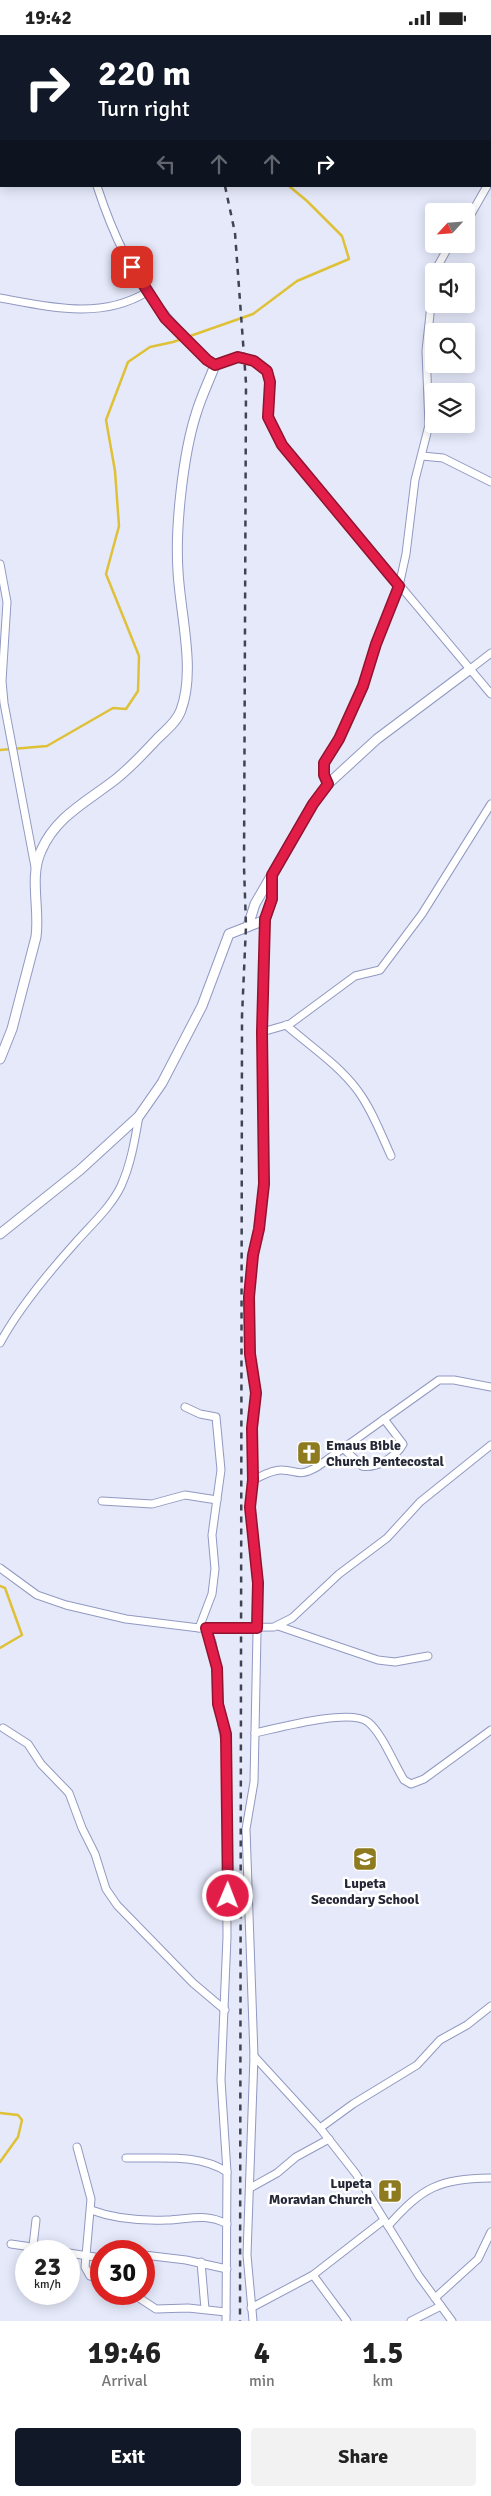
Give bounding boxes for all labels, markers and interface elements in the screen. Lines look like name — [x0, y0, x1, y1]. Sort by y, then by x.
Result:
text: 19:42 — [25, 6, 72, 30]
text: 220 m — [98, 52, 191, 95]
icon: right — [15, 55, 80, 120]
text: Turn right — [98, 95, 190, 122]
icon: left — [152, 150, 180, 178]
icon: ahead — [205, 150, 233, 178]
icon: ahead — [258, 150, 286, 178]
icon: right — [311, 150, 339, 178]
north arrow — [425, 203, 475, 253]
map controls — [425, 203, 475, 433]
pin — [111, 246, 153, 288]
icon: arrive — [118, 253, 146, 281]
button: sound — [425, 263, 475, 313]
button: search — [425, 323, 475, 373]
button: layers — [425, 383, 475, 433]
place label: Emaus Bible Church Pentecostal — [326, 1437, 445, 1470]
church icon: Emaus Bible Church Pentecostal — [296, 1440, 322, 1466]
school or university icon: Lupeta Secondary School — [352, 1846, 378, 1872]
position arrow — [201, 1869, 253, 1921]
place label: Lupeta Secondary School — [311, 1875, 420, 1908]
place label: Lupeta Moravian Church — [269, 2175, 372, 2208]
church icon: Lupeta Moravian Church — [377, 2178, 403, 2204]
speed limit sign: 30 — [90, 2240, 155, 2305]
text: 23 — [34, 2251, 61, 2282]
text: km/h — [34, 2277, 61, 2292]
text: 19:46 — [88, 2335, 161, 2372]
text: 4 — [254, 2335, 270, 2372]
text: 1.5 — [362, 2335, 403, 2372]
text: Arrival — [101, 2371, 147, 2391]
text: min — [249, 2371, 275, 2391]
text: km — [372, 2371, 393, 2391]
button: Exit — [15, 2428, 241, 2486]
button: Share — [251, 2428, 476, 2486]

